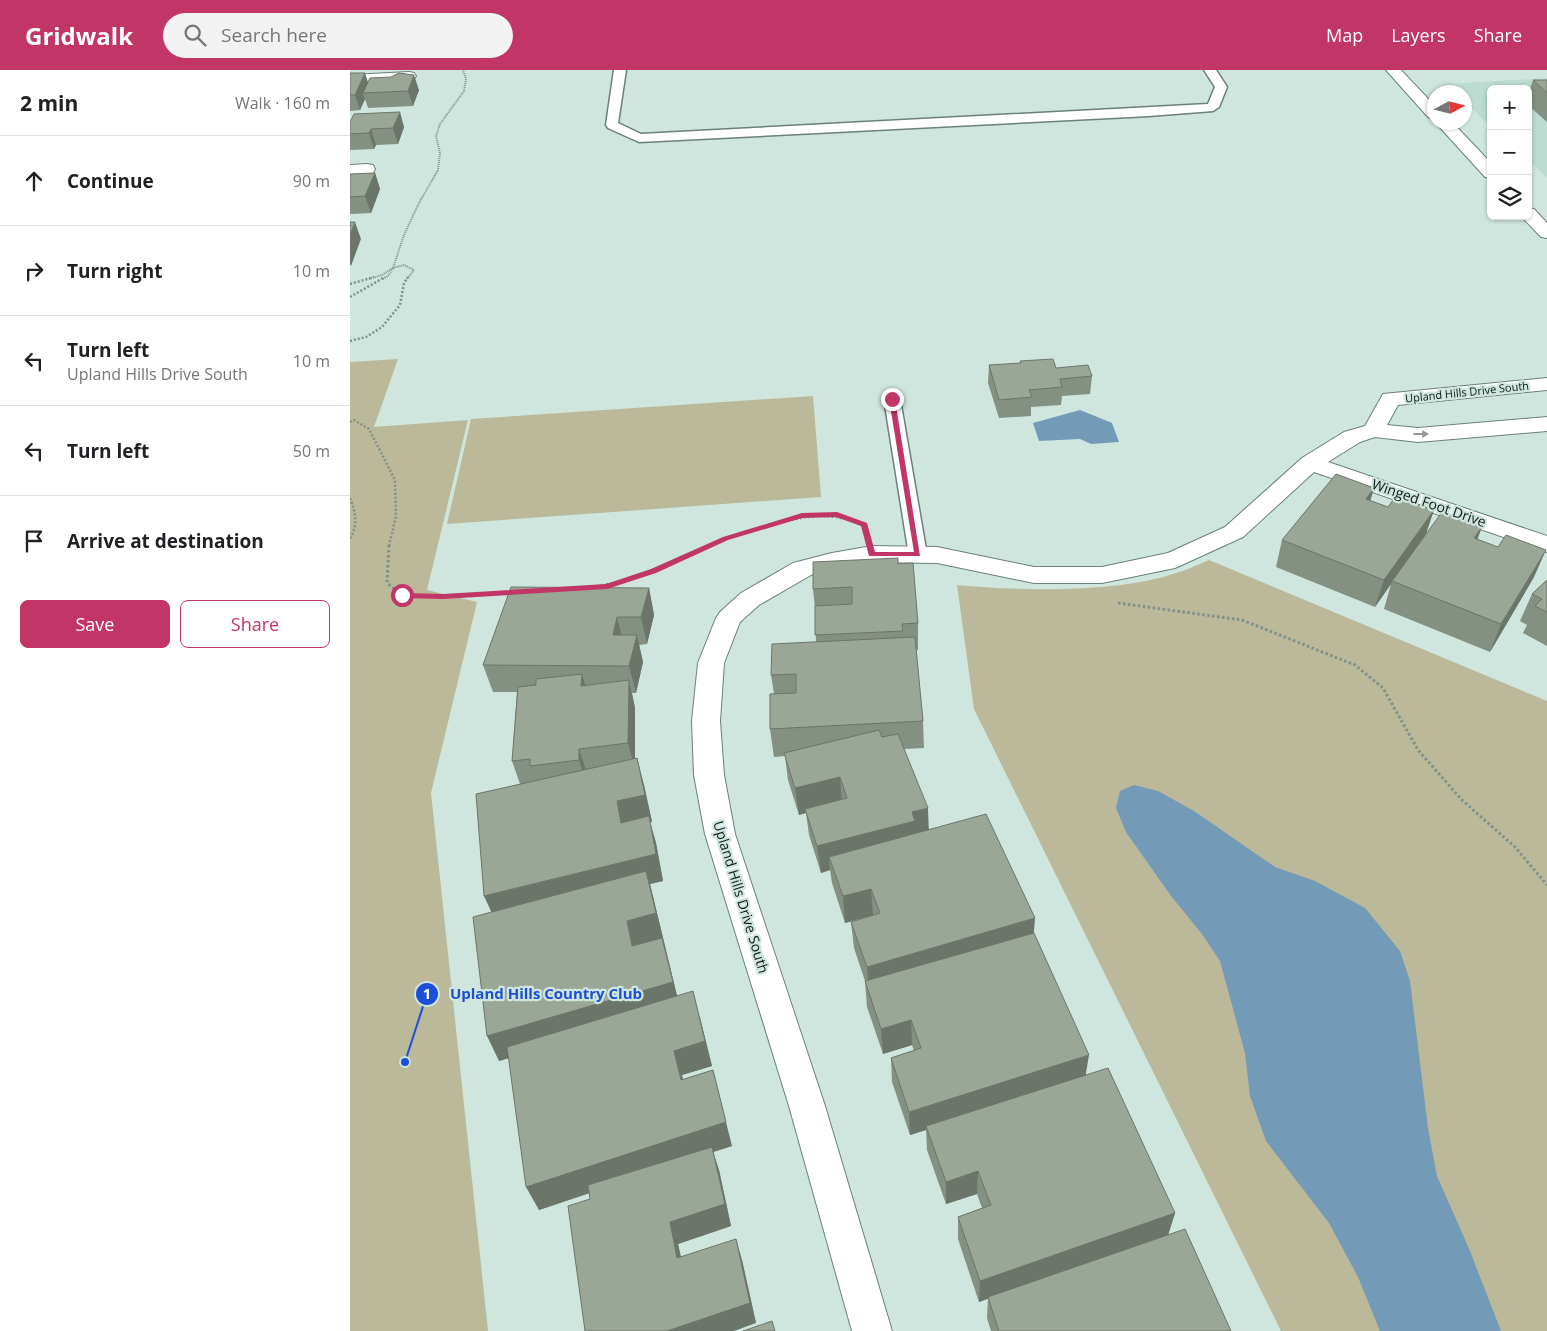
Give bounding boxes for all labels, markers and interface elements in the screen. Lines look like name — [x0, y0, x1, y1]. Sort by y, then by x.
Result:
search box — [163, 13, 513, 58]
text: Gridwalk — [25, 19, 133, 52]
icon: search — [181, 21, 209, 49]
text: Search here — [221, 22, 327, 48]
text: Map — [1326, 23, 1363, 47]
text: Layers — [1391, 23, 1446, 47]
text: Share — [1474, 23, 1522, 47]
north arrow — [1427, 85, 1472, 130]
map controls — [1487, 85, 1532, 220]
button: + — [1487, 85, 1532, 130]
text: 2 min — [20, 89, 78, 117]
text: Walk · 160 m — [235, 92, 330, 114]
button: − — [1487, 130, 1532, 175]
icon: ahead — [20, 167, 48, 195]
text: Continue — [67, 168, 154, 194]
text: 90 m — [293, 170, 330, 192]
button: layers — [1487, 175, 1532, 220]
icon: right — [20, 257, 48, 285]
text: Turn right — [67, 258, 162, 284]
text: 10 m — [293, 260, 330, 282]
text: Turn left — [67, 337, 149, 363]
icon: left — [20, 347, 48, 375]
text: 10 m — [293, 350, 330, 372]
text: Upland Hills Drive South — [67, 363, 248, 385]
street label: Upland Hills Drive South — [1404, 378, 1530, 405]
route end — [881, 388, 904, 411]
one-way arrow — [1414, 430, 1430, 438]
icon: left — [20, 437, 48, 465]
text: Turn left — [67, 438, 149, 464]
text: 50 m — [293, 440, 330, 462]
street label: Winged Foot Drive — [1369, 474, 1489, 531]
icon: arrive — [20, 527, 48, 555]
text: Arrive at destination — [67, 528, 264, 554]
route start — [391, 584, 414, 607]
button: Save — [20, 600, 170, 648]
button: Share — [180, 600, 330, 648]
street label: Upland Hills Drive South — [709, 818, 774, 975]
callout: Upland Hills Country Club — [415, 979, 652, 1009]
text: 1 — [423, 983, 431, 1003]
text: Upland Hills Country Club — [450, 983, 642, 1003]

